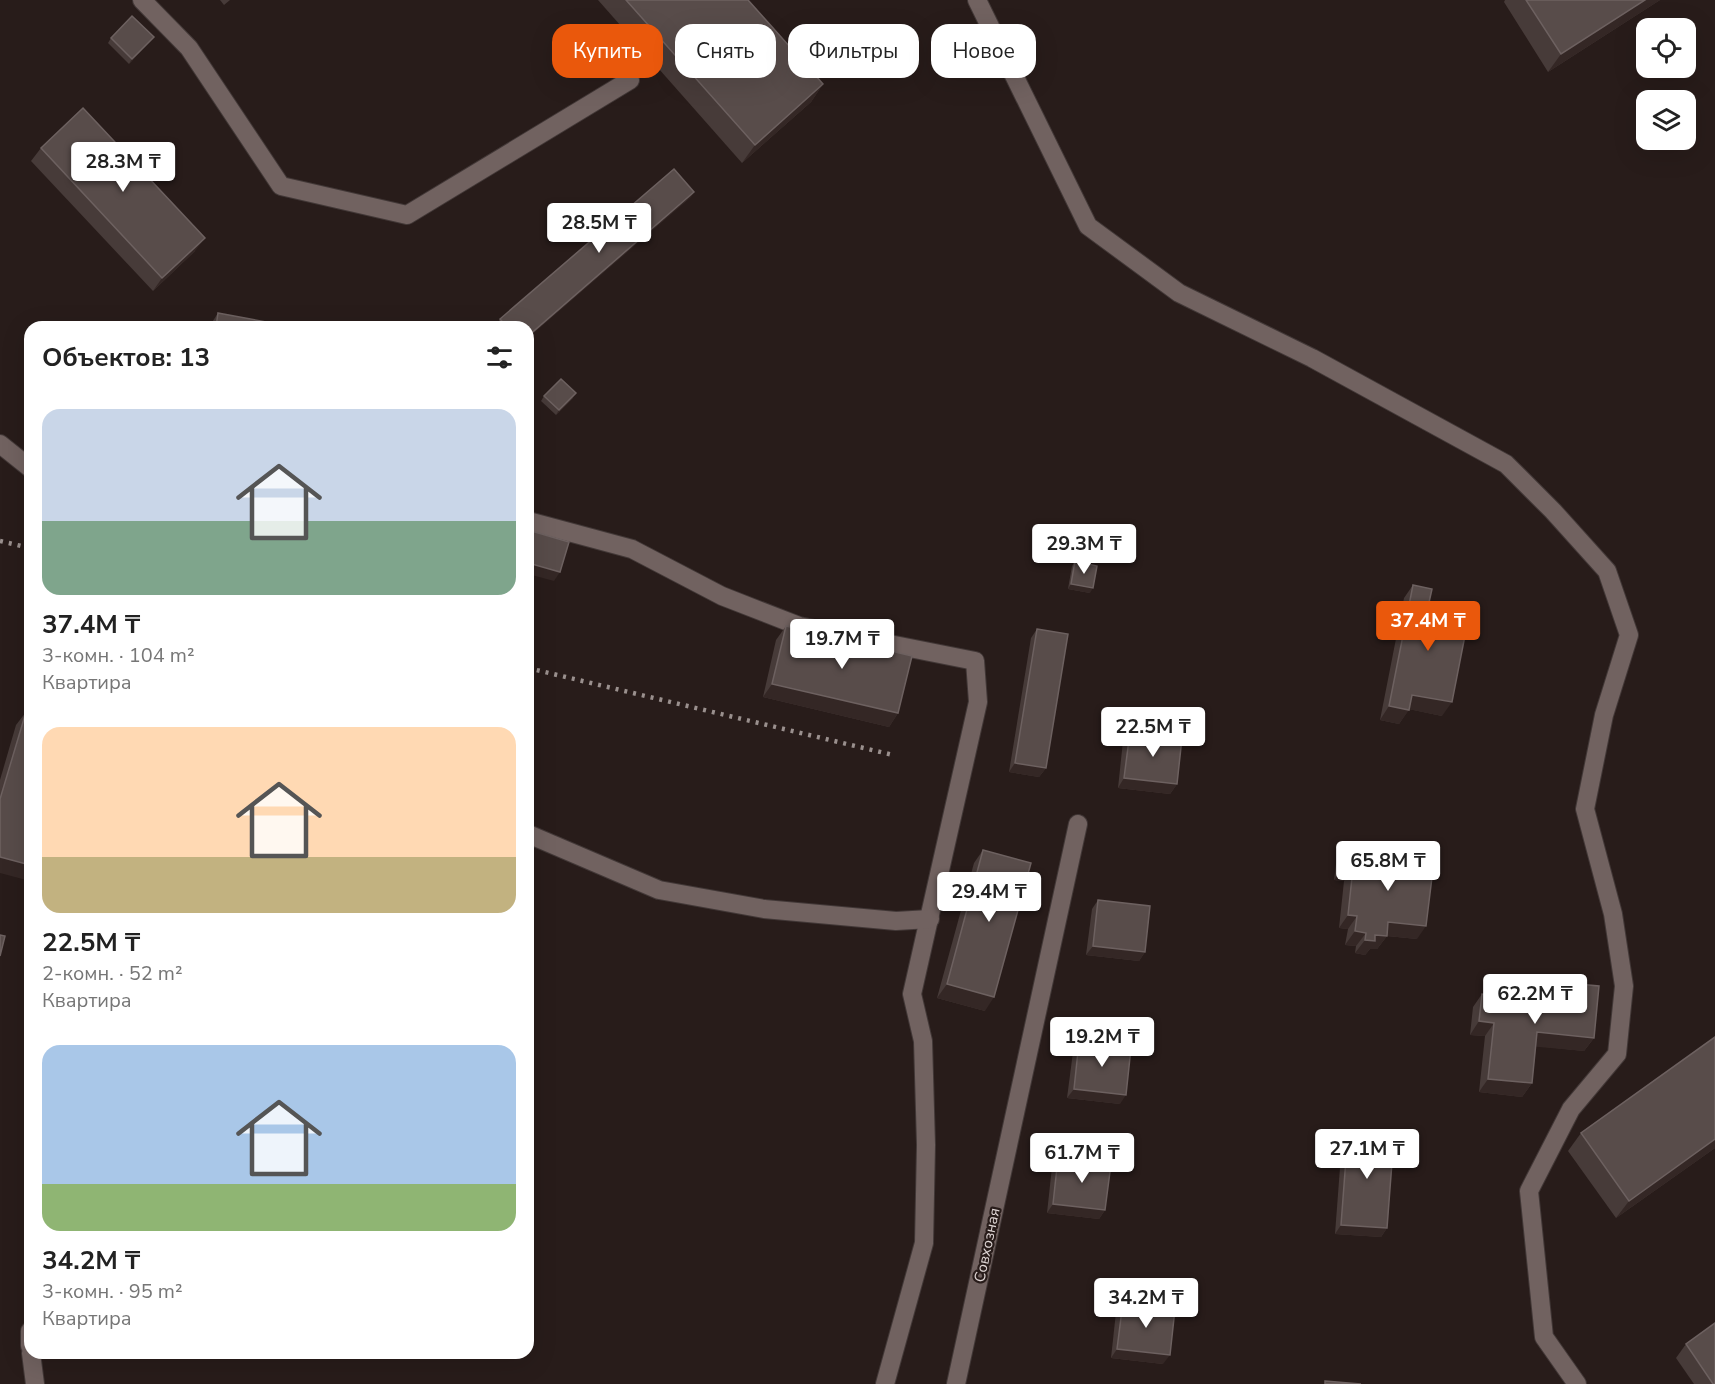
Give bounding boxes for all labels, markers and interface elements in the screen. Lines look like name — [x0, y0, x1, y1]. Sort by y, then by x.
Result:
map controls — [1636, 18, 1696, 150]
button: locate — [1636, 18, 1696, 78]
chip: Купить — [552, 24, 663, 78]
chip: Снять — [675, 24, 776, 78]
chip: Фильтры — [788, 24, 919, 78]
chip: Новое — [931, 24, 1036, 78]
button: layers — [1636, 90, 1696, 150]
pin: 28.3M ₸ — [68, 142, 178, 193]
text: 28.3M ₸ — [85, 148, 161, 175]
pin: 28.5M ₸ — [544, 203, 654, 254]
text: 28.5M ₸ — [561, 209, 637, 236]
text: Объектов: 13 — [42, 340, 210, 375]
icon: filters — [483, 341, 516, 374]
icon: home — [225, 448, 333, 556]
pin: 29.3M ₸ — [1029, 524, 1139, 575]
text: 29.3M ₸ — [1046, 530, 1122, 557]
pin: 37.4M ₸ — [1373, 601, 1483, 652]
text: 37.4M ₸ — [42, 607, 140, 642]
text: 37.4M ₸ — [1390, 607, 1466, 634]
pin: 19.7M ₸ — [787, 619, 897, 670]
text: 19.7M ₸ — [804, 625, 880, 652]
text: 3-комн. · 104 m² — [42, 642, 195, 669]
text: Квартира — [42, 669, 132, 696]
pin: 22.5M ₸ — [1098, 707, 1208, 758]
text: 22.5M ₸ — [1115, 713, 1191, 740]
icon: home — [225, 766, 333, 874]
pin: 65.8M ₸ — [1333, 841, 1443, 892]
text: 65.8M ₸ — [1350, 847, 1426, 874]
pin: 29.4M ₸ — [934, 872, 1044, 923]
text: 29.4M ₸ — [951, 878, 1027, 905]
text: 22.5M ₸ — [42, 925, 140, 960]
text: 2-комн. · 52 m² — [42, 960, 183, 987]
pin: 62.2M ₸ — [1480, 974, 1590, 1025]
text: 62.2M ₸ — [1497, 980, 1573, 1007]
text: Квартира — [42, 987, 132, 1014]
pin: 19.2M ₸ — [1047, 1017, 1157, 1068]
text: 19.2M ₸ — [1064, 1023, 1140, 1050]
icon: home — [225, 1084, 333, 1192]
pin: 27.1M ₸ — [1312, 1129, 1422, 1180]
pin: 61.7M ₸ — [1027, 1133, 1137, 1184]
text: 27.1M ₸ — [1329, 1135, 1405, 1162]
text: 61.7M ₸ — [1044, 1139, 1120, 1166]
street label: Совхозная — [969, 1206, 1005, 1284]
text: 34.2M ₸ — [42, 1243, 140, 1278]
text: 3-комн. · 95 m² — [42, 1278, 183, 1305]
pin: 34.2M ₸ — [1091, 1278, 1201, 1329]
text: 34.2M ₸ — [1108, 1284, 1184, 1311]
text: Квартира — [42, 1305, 132, 1332]

